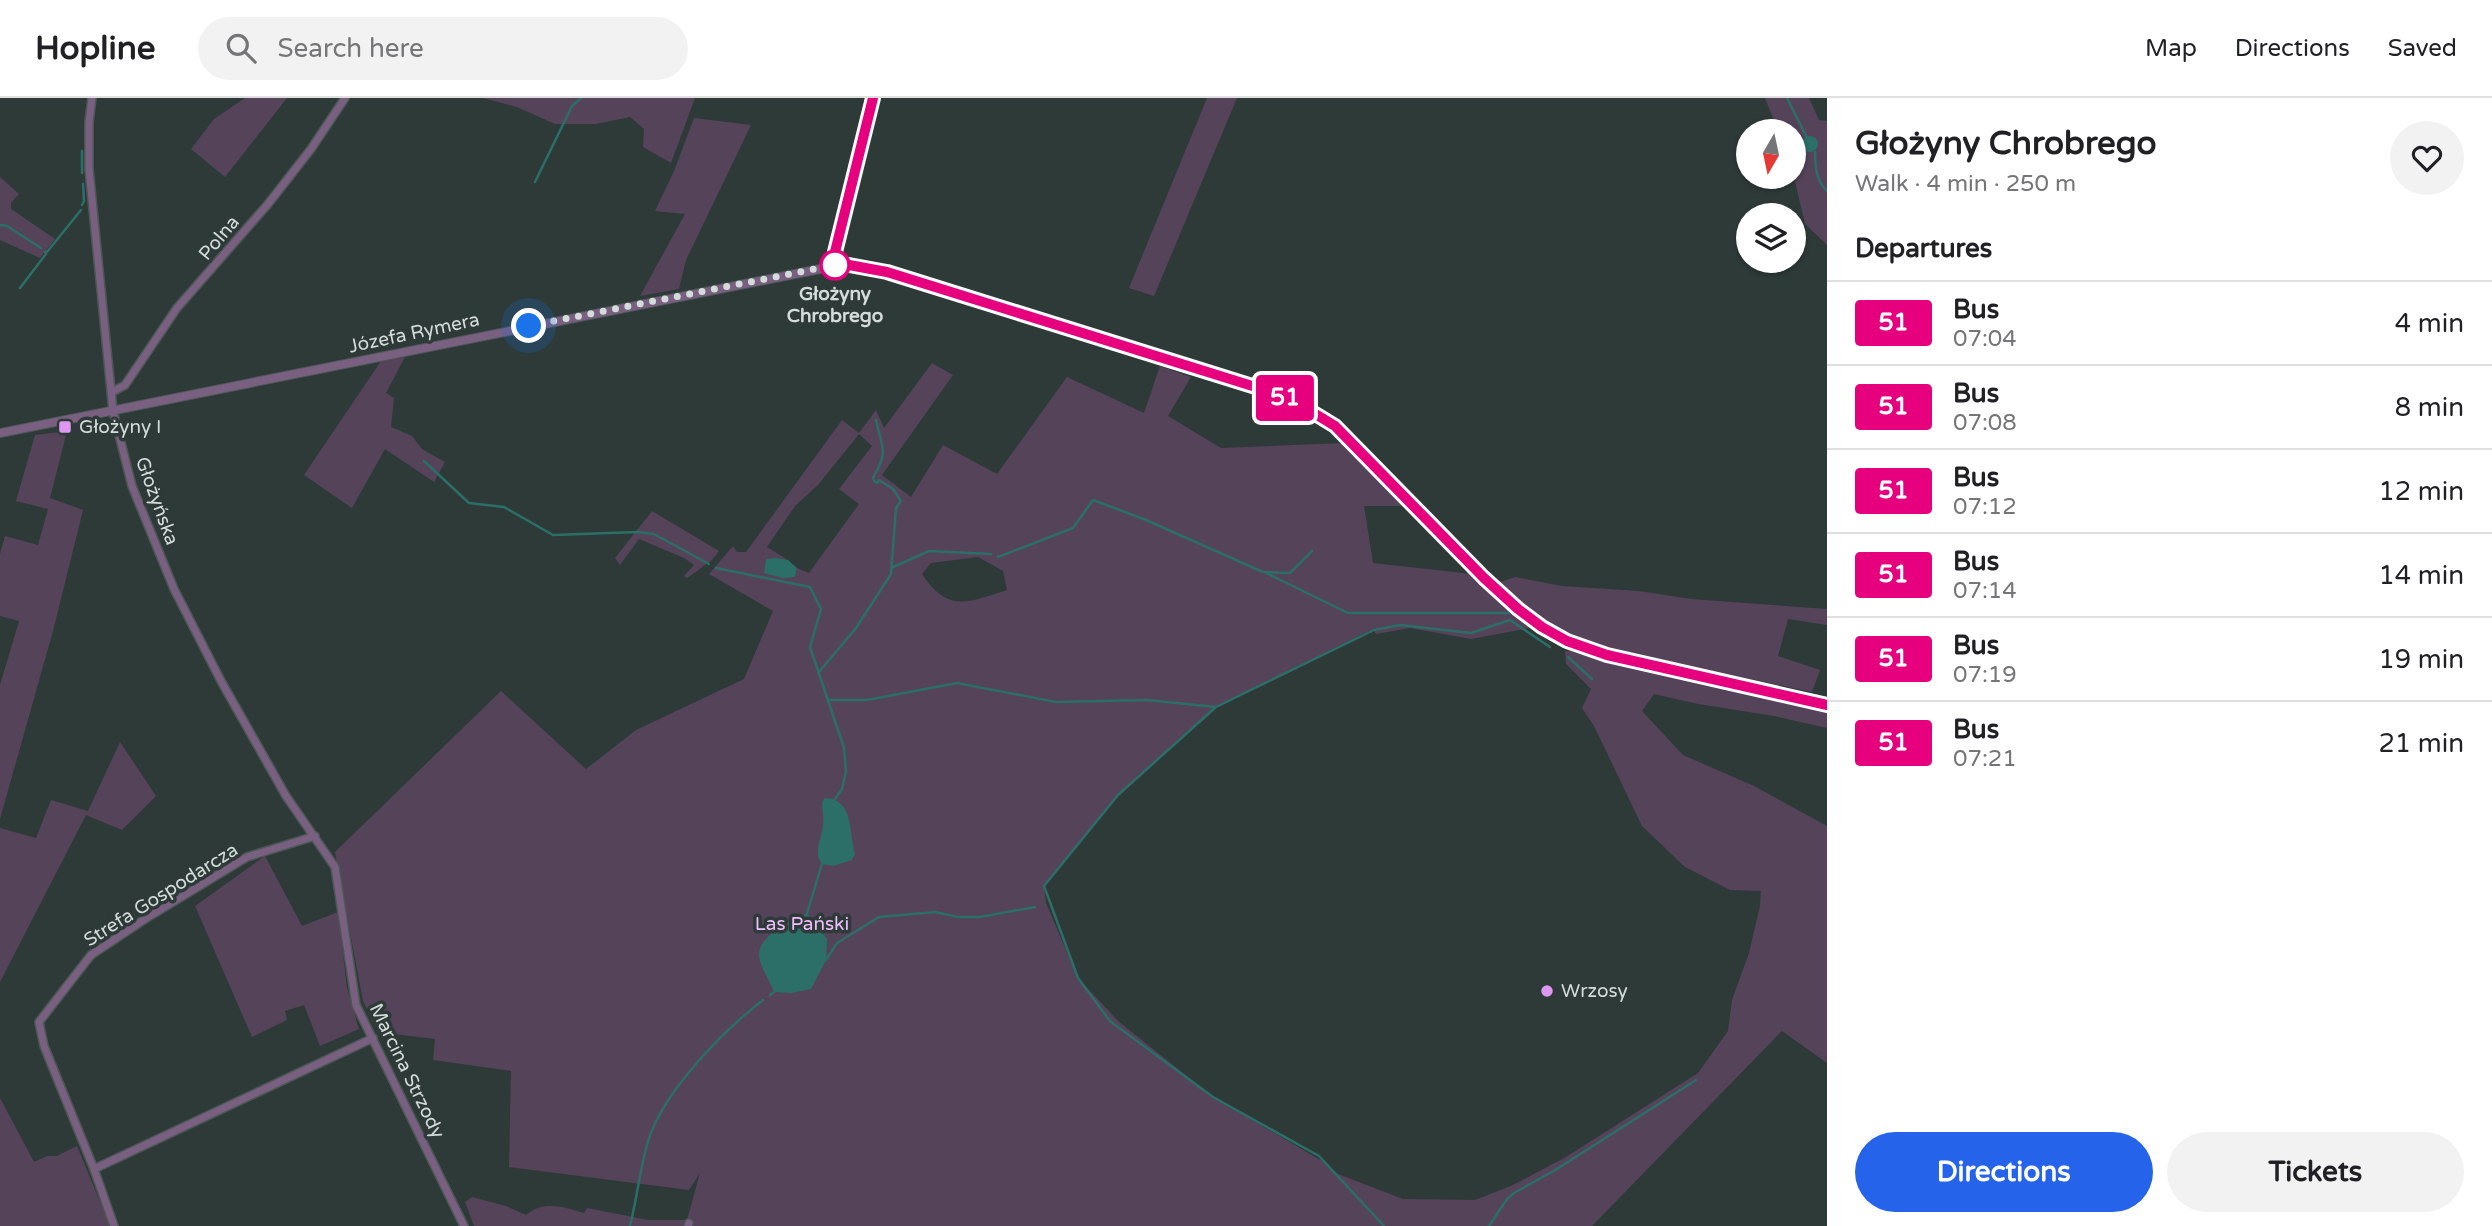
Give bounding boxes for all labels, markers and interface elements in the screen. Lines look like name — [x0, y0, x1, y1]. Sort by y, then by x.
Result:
search box — [198, 17, 688, 80]
text: Hopline — [35, 29, 156, 68]
icon: search — [222, 29, 260, 67]
text: Search here — [278, 33, 424, 64]
text: Map — [2145, 34, 2197, 63]
text: Directions — [2235, 34, 2350, 63]
text: Saved — [2388, 34, 2457, 63]
north arrow — [1736, 119, 1806, 189]
map controls — [1736, 119, 1806, 273]
button: heart — [2390, 121, 2464, 195]
text: Głożyny Chrobrego — [1855, 124, 2157, 163]
text: Walk · 4 min · 250 m — [1855, 170, 2076, 198]
button: layers — [1736, 203, 1806, 273]
street label: Polna — [194, 211, 244, 265]
text: Departures — [1855, 233, 1992, 264]
marker: Głożyny Chrobrego — [820, 250, 850, 280]
place label: Głożyny Chrobrego — [787, 283, 883, 328]
text: Bus — [1953, 294, 1999, 325]
street label: Józefa Rymera — [347, 308, 481, 358]
your location — [511, 308, 546, 343]
text: 51 — [1878, 308, 1909, 337]
text: 4 min — [2395, 308, 2464, 339]
text: 07:04 — [1953, 325, 2017, 353]
line badge: 51 — [1254, 375, 1316, 421]
text: Bus — [1953, 378, 1999, 409]
text: 51 — [1270, 383, 1300, 412]
text: 51 — [1878, 392, 1909, 421]
text: 8 min — [2395, 392, 2464, 423]
text: 07:08 — [1953, 409, 2017, 437]
place label: Głożyny I — [79, 416, 161, 438]
marker: Głożyny I — [57, 419, 73, 435]
street label: Głożyńska — [131, 454, 183, 548]
text: Bus — [1953, 462, 1999, 493]
text: 51 — [1878, 476, 1909, 505]
text: 12 min — [2378, 476, 2464, 507]
text: 07:12 — [1953, 493, 2017, 521]
text: Bus — [1953, 546, 1999, 577]
text: 51 — [1878, 560, 1909, 589]
text: 14 min — [2378, 560, 2464, 591]
text: 07:14 — [1953, 577, 2017, 605]
text: Bus — [1953, 630, 1999, 661]
text: 51 — [1878, 644, 1909, 673]
text: 19 min — [2378, 644, 2464, 675]
text: 07:19 — [1953, 661, 2017, 689]
text: Bus — [1953, 714, 1999, 745]
text: 51 — [1878, 728, 1909, 757]
text: 21 min — [2378, 728, 2464, 759]
text: 07:21 — [1953, 745, 2017, 773]
street label: Strefa Gospodarcza — [80, 839, 242, 951]
park label: Las Pański — [755, 913, 849, 935]
place label: Wrzosy — [1561, 980, 1628, 1002]
marker: Wrzosy — [1539, 983, 1555, 999]
street label: Marcina Strzody — [365, 1000, 449, 1142]
button: Directions — [1855, 1132, 2153, 1212]
button: Tickets — [2167, 1132, 2464, 1212]

